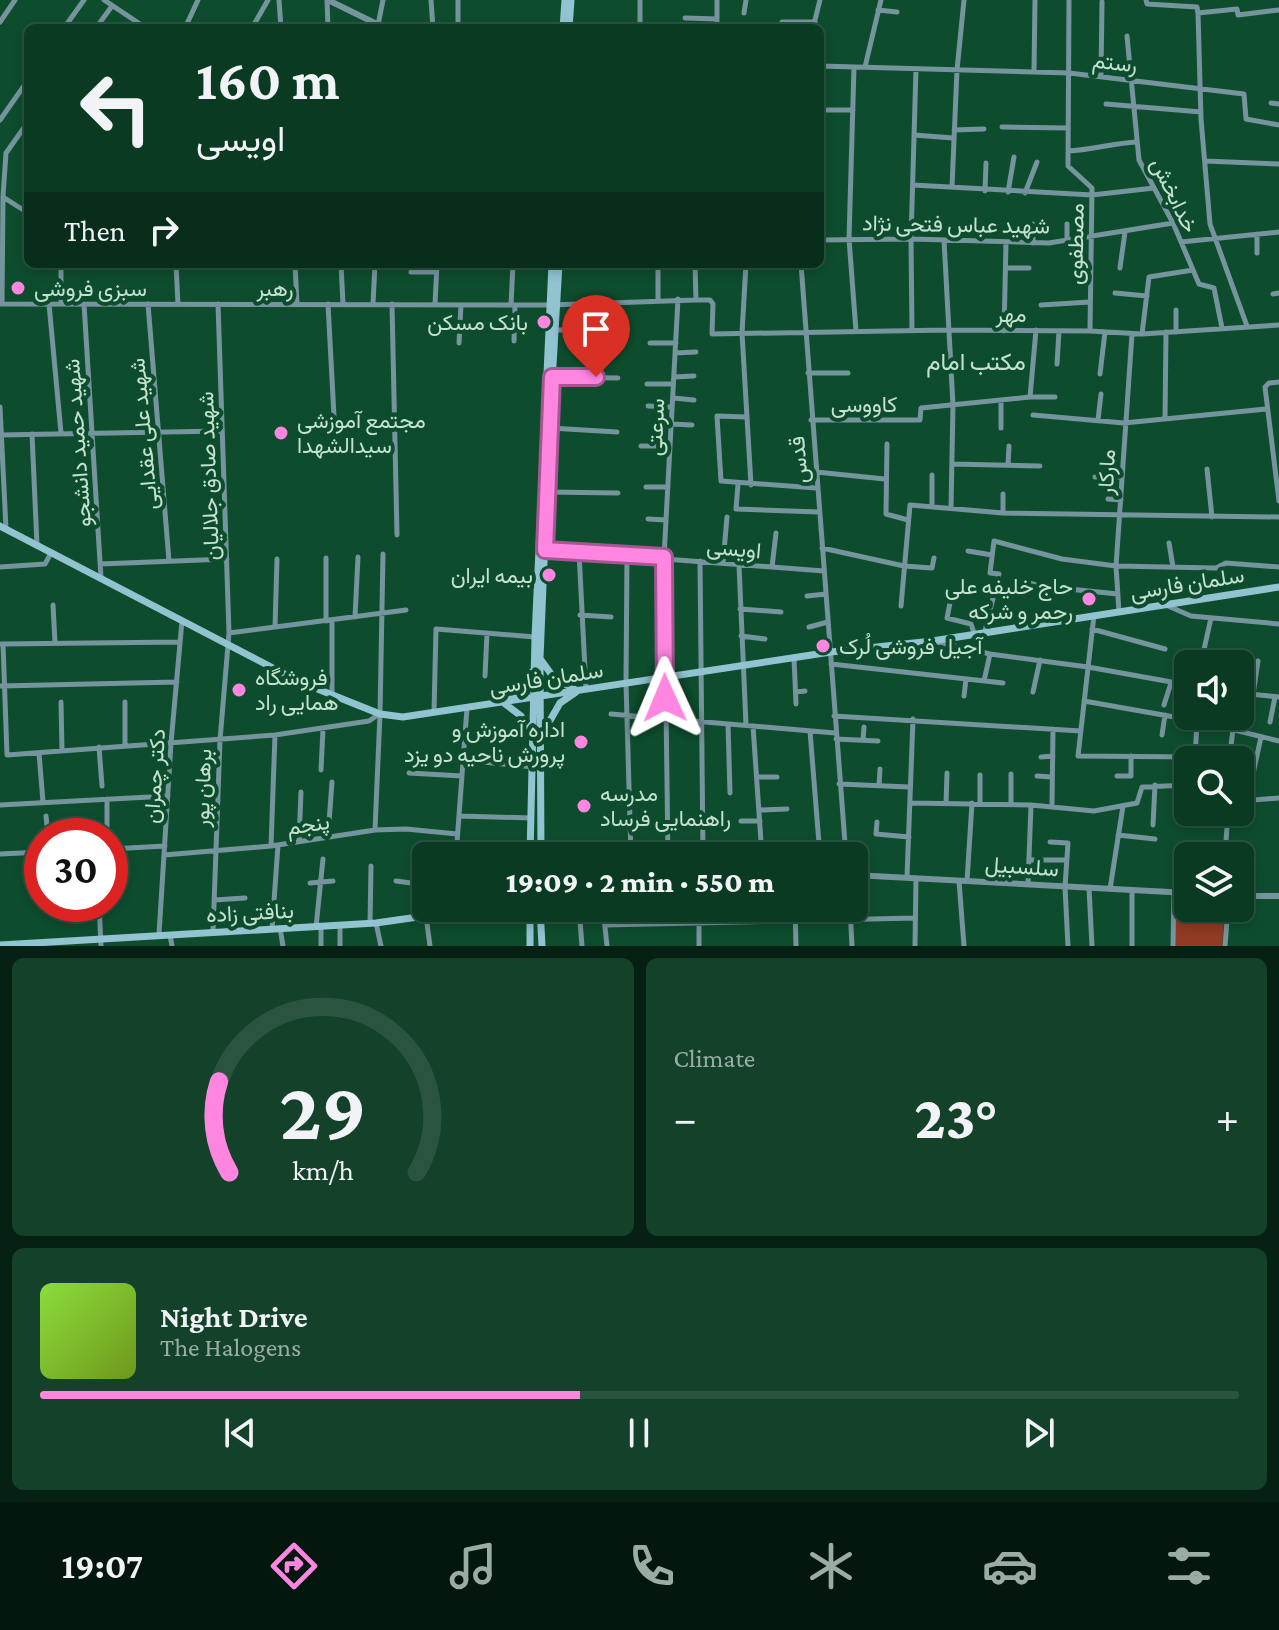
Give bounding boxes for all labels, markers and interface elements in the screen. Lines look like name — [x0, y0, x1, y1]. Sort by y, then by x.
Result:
street label: رستم — [1091, 48, 1139, 79]
text: 160 m — [196, 49, 340, 111]
icon: left — [64, 56, 168, 160]
text: اویسی — [196, 119, 285, 159]
street label: خدابخش — [1145, 154, 1203, 237]
street label: مصطفوی — [1062, 203, 1090, 285]
icon: right — [142, 208, 186, 252]
street label: شهید عباس فتحی نژاد — [862, 210, 1050, 240]
text: Then — [64, 214, 126, 247]
place label: سبزی فروشی — [34, 276, 147, 302]
street label: رهبر — [255, 276, 294, 302]
marker: سبزی فروشی — [9, 279, 27, 297]
pin — [562, 295, 630, 377]
street label: مهر — [994, 302, 1027, 328]
icon: arrive — [574, 307, 618, 351]
place label: بانک مسکن — [427, 310, 528, 336]
marker: بانک مسکن — [535, 313, 553, 331]
district label: مکتب امام — [926, 348, 1026, 378]
street label: شهید علی عقدایی — [124, 357, 164, 511]
street label: شهید حمید دانشجو — [59, 358, 97, 528]
street label: شهید صادق جلالیان — [193, 391, 225, 561]
street label: کاووسی — [831, 392, 898, 418]
street label: سرعتی — [642, 398, 670, 457]
place label: مجتمع آموزشی سیدالشهدا — [297, 408, 426, 459]
marker: مجتمع آموزشی سیدالشهدا — [272, 424, 290, 442]
street label: قدس — [784, 435, 814, 485]
street label: مارکار — [1093, 448, 1121, 497]
street label: اویسی — [706, 534, 762, 564]
street label: سلمان فارسی — [1128, 562, 1246, 606]
place label: بیمه ایران — [451, 563, 533, 589]
marker: بیمه ایران — [540, 566, 558, 584]
place label: حاج خلیفه علی رحمر و شرکه — [945, 574, 1073, 625]
marker: حاج خلیفه علی رحمر و شرکه — [1080, 590, 1098, 608]
place label: آجیل فروشی لُرک — [839, 633, 984, 660]
marker: آجیل فروشی لُرک — [814, 637, 832, 655]
map controls — [1174, 650, 1254, 922]
button: sound — [1174, 650, 1254, 730]
position arrow — [623, 656, 707, 740]
street label: سلمان فارسی — [487, 657, 605, 701]
place label: فروشگاه همایی راد — [255, 665, 339, 716]
marker: فروشگاه همایی راد — [230, 681, 248, 699]
place label: اداره آموزش و پرورش ناحیه دو یزد — [404, 717, 565, 769]
street label: دکتر چمران — [139, 728, 172, 824]
marker: اداره آموزش و پرورش ناحیه دو یزد — [572, 733, 590, 751]
button: search — [1174, 746, 1254, 826]
street label: برهان پور — [189, 748, 218, 829]
place label: مدرسه راهنمایی فرساد — [600, 781, 731, 832]
marker: مدرسه راهنمایی فرساد — [575, 797, 593, 815]
street label: پنجم — [285, 809, 332, 842]
speed limit sign: 30 — [24, 818, 128, 922]
button: layers — [1174, 842, 1254, 922]
street label: سلسبیل — [984, 851, 1060, 882]
text: 19:09 · 2 min · 550 m — [506, 865, 774, 898]
street label: بنافتی زاده — [205, 898, 295, 928]
text: Climate — [674, 1044, 755, 1073]
text: 29 — [279, 1064, 366, 1157]
text: 23° — [914, 1084, 998, 1151]
text: − — [674, 1094, 697, 1142]
text: + — [1216, 1094, 1239, 1142]
text: km/h — [292, 1154, 354, 1186]
text: Night Drive — [160, 1300, 308, 1333]
text: The Halogens — [160, 1333, 301, 1362]
icon: previous — [218, 1411, 262, 1455]
icon: pause — [617, 1411, 661, 1455]
icon: next — [1017, 1411, 1061, 1455]
icon: directions — [266, 1538, 322, 1594]
icon: music — [445, 1538, 501, 1594]
icon: phone — [624, 1538, 680, 1594]
icon: climate — [803, 1538, 859, 1594]
icon: car — [982, 1538, 1038, 1594]
icon: filters — [1161, 1538, 1217, 1594]
text: 19:07 — [62, 1546, 143, 1586]

